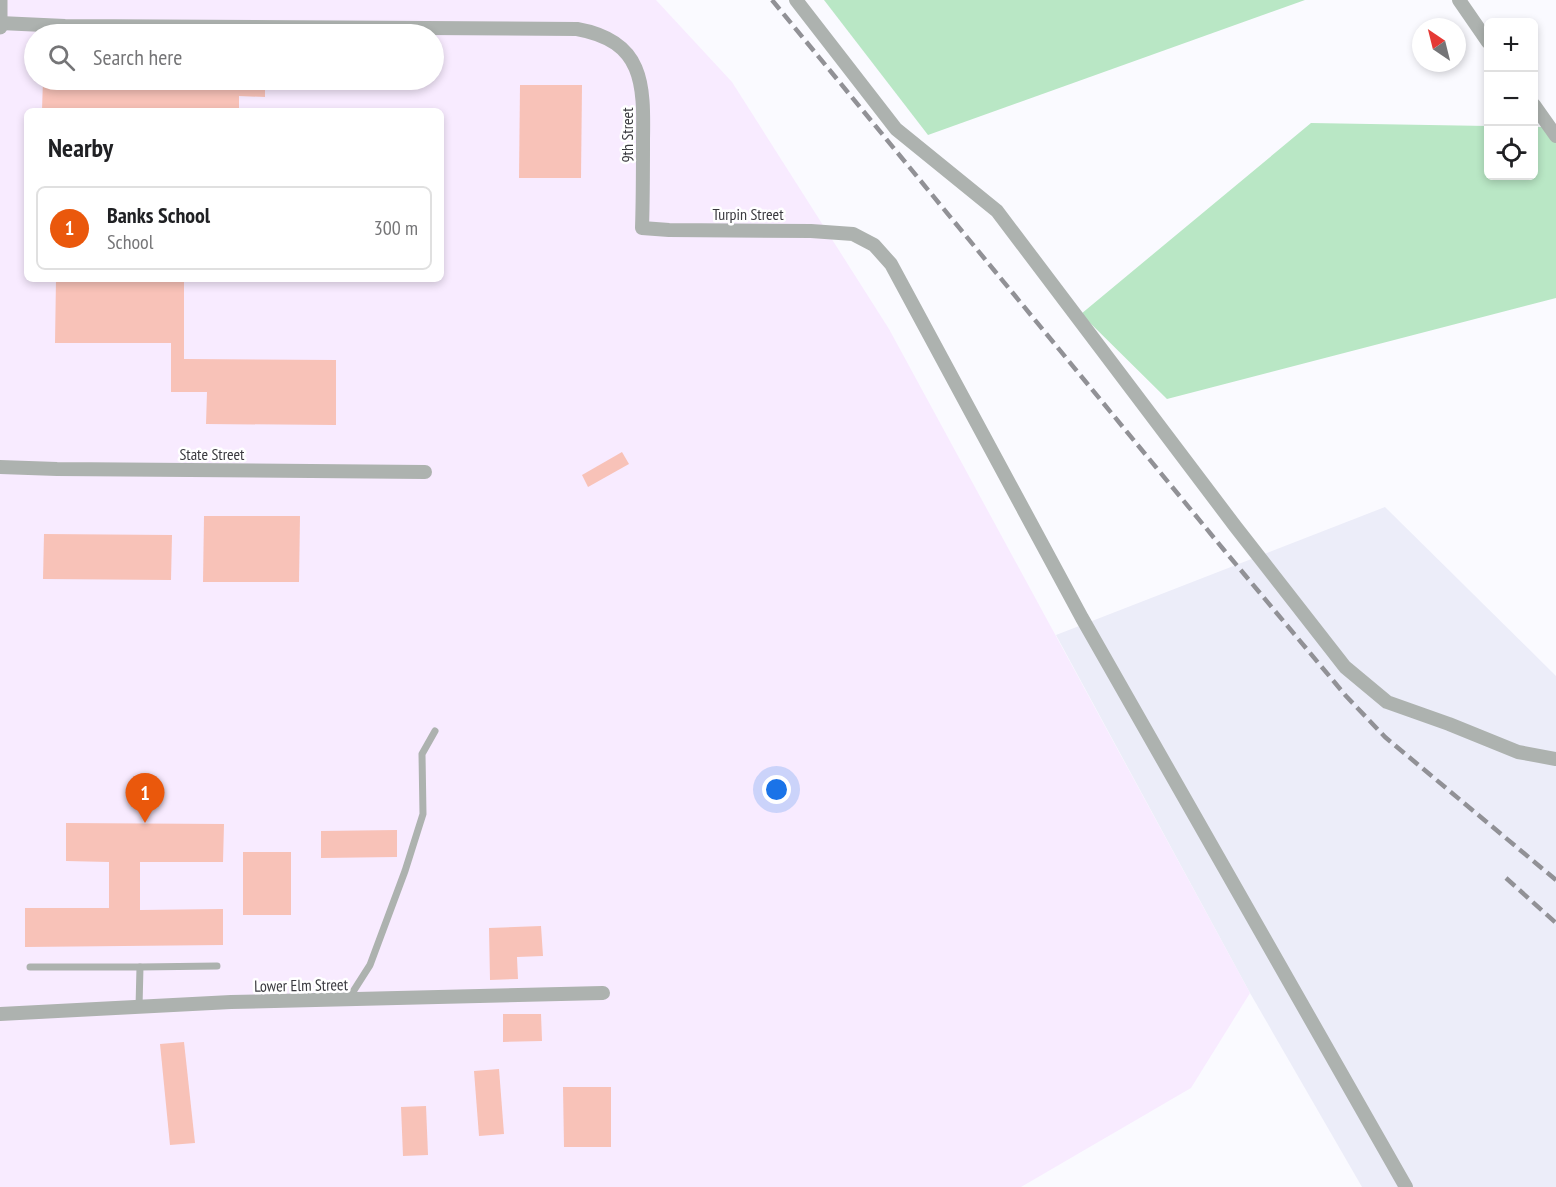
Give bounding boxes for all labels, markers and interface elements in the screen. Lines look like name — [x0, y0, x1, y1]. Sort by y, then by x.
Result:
north arrow — [1412, 18, 1466, 72]
map controls — [1484, 18, 1538, 180]
button: + — [1484, 18, 1538, 72]
search box — [24, 24, 444, 90]
icon: search — [45, 41, 78, 74]
text: Search here — [93, 43, 182, 71]
button: − — [1484, 72, 1538, 126]
street label: 9th Street — [617, 107, 637, 163]
button: locate — [1484, 126, 1538, 180]
text: Nearby — [48, 131, 113, 164]
text: Banks School — [107, 201, 210, 229]
street label: Turpin Street — [712, 204, 784, 224]
text: 1 — [65, 215, 74, 241]
text: 300 m — [374, 215, 418, 241]
text: School — [107, 229, 153, 255]
street label: State Street — [179, 444, 245, 464]
pin: 1 — [126, 774, 164, 823]
your location — [762, 775, 791, 804]
street label: Lower Elm Street — [254, 974, 349, 996]

